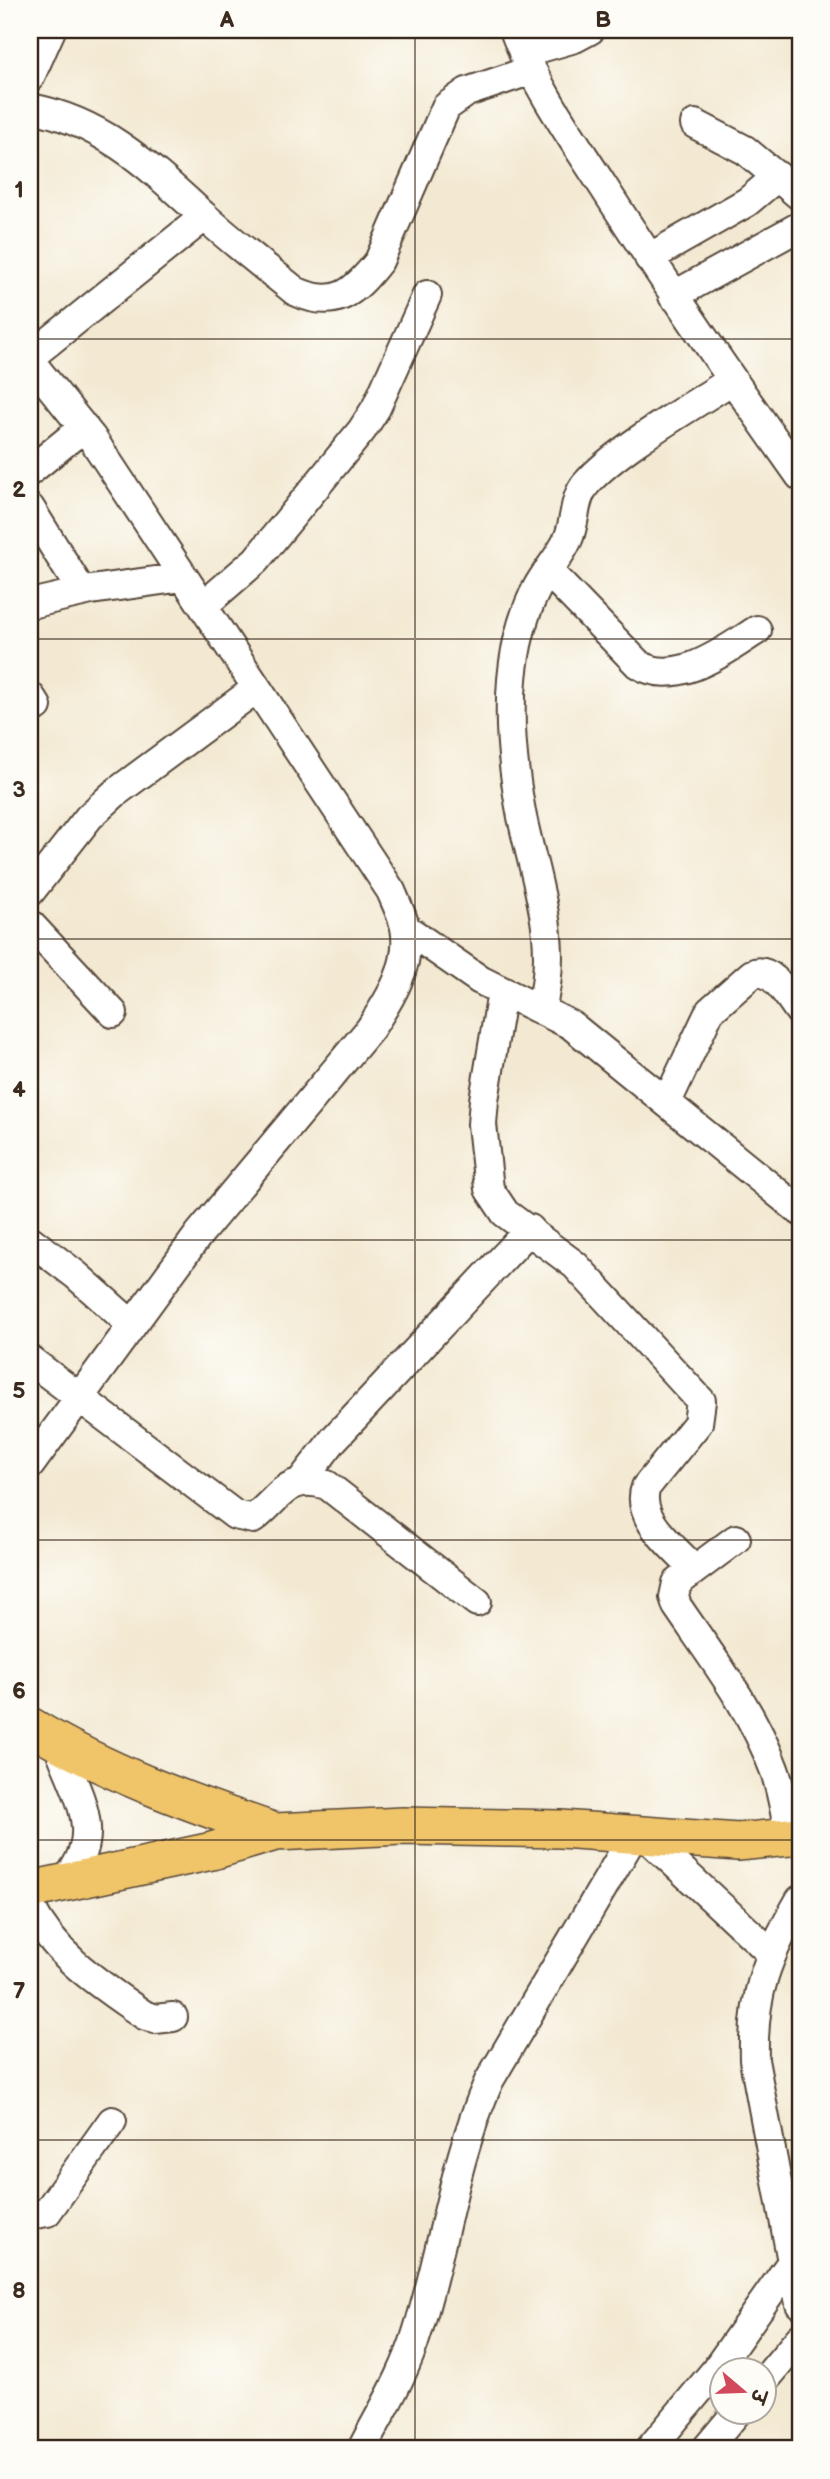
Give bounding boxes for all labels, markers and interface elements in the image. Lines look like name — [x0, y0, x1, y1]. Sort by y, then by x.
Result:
text: A — [219, 6, 235, 34]
text: B — [595, 6, 611, 34]
text: 1 — [14, 176, 24, 204]
text: 2 — [12, 476, 26, 504]
text: 3 — [12, 776, 26, 804]
text: 4 — [12, 1076, 26, 1104]
text: 5 — [12, 1377, 26, 1405]
text: 6 — [12, 1677, 26, 1705]
text: 7 — [13, 1977, 26, 2005]
text: 8 — [12, 2277, 26, 2305]
north arrow — [708, 2356, 778, 2426]
text: उ — [744, 2384, 771, 2408]

